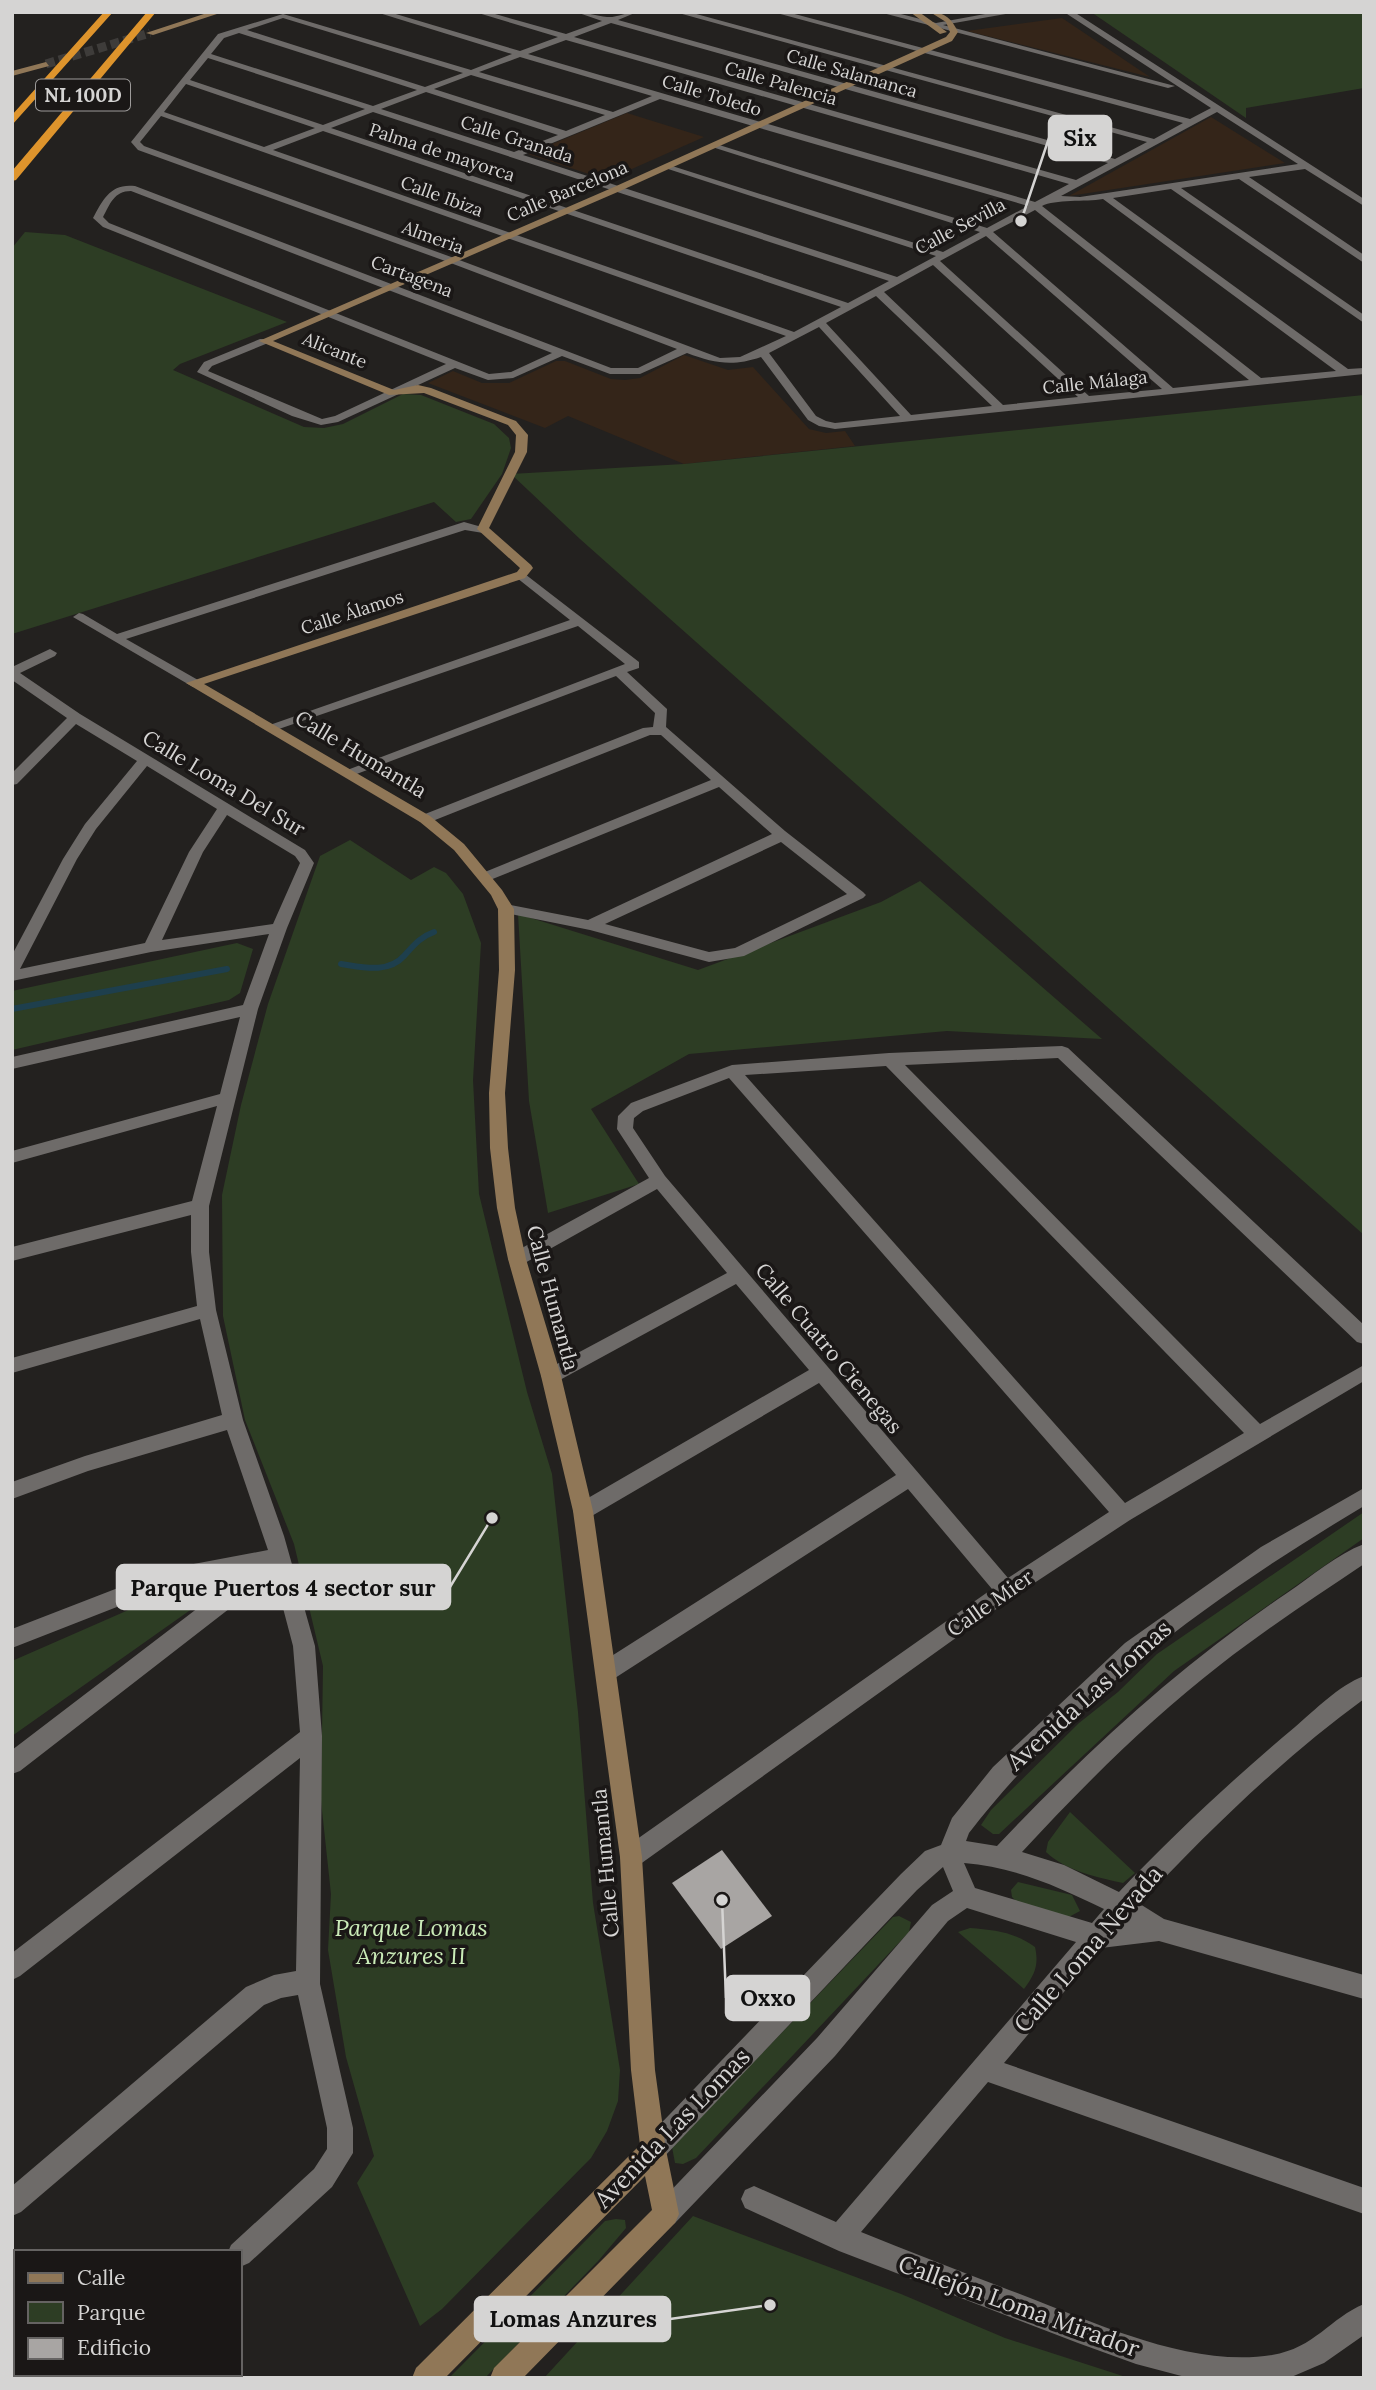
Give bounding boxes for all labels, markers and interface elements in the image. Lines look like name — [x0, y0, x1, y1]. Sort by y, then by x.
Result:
street label: Calle Salamanca — [784, 43, 920, 103]
street label: Calle Palencia — [722, 56, 840, 110]
street label: Calle Toledo — [659, 69, 765, 121]
road number: NL 100D — [36, 80, 130, 110]
street label: Calle Granada — [458, 110, 576, 168]
callout: Six — [1049, 116, 1111, 160]
street label: Palma de mayorca — [366, 118, 518, 186]
text: Six — [1063, 123, 1097, 152]
street label: Calle Barcelona — [503, 155, 631, 227]
street label: Calle Ibiza — [398, 170, 486, 222]
street label: Calle Sevilla — [911, 193, 1009, 259]
street label: Almeria — [398, 215, 467, 259]
street label: Cartagena — [368, 250, 456, 302]
street label: Alicante — [298, 326, 371, 373]
street label: Calle Málaga — [1041, 365, 1149, 399]
street label: Calle Álamos — [298, 585, 406, 639]
street label: Calle Humantla — [290, 704, 432, 804]
street label: Calle Loma Del Sur — [138, 724, 310, 842]
street label: Calle Humantla — [521, 1222, 585, 1374]
street label: Calle Cuatro Cienegas — [750, 1257, 908, 1439]
street label: Calle Mier — [942, 1563, 1038, 1643]
callout: Parque Puertos 4 sector sur — [117, 1565, 450, 1609]
text: Parque Puertos 4 sector sur — [130, 1573, 436, 1602]
street label: Avenida Las Lomas — [999, 1613, 1178, 1778]
street label: Calle Humantla — [585, 1787, 625, 1939]
street label: Calle Loma Nevada — [1007, 1859, 1169, 2039]
park label: Parque Lomas Anzures II — [334, 1912, 488, 1971]
callout: Oxxo — [726, 1976, 809, 2020]
text: Oxxo — [740, 1983, 796, 2012]
street label: Avenida Las Lomas — [587, 2041, 756, 2215]
street label: Callejón Loma Mirador — [894, 2248, 1145, 2364]
legend — [14, 2250, 242, 2376]
text: Calle — [77, 2264, 125, 2291]
callout: Lomas Anzures — [475, 2297, 670, 2341]
text: Parque — [77, 2299, 145, 2326]
text: Lomas Anzures — [489, 2304, 657, 2333]
text: Edificio — [77, 2334, 151, 2361]

